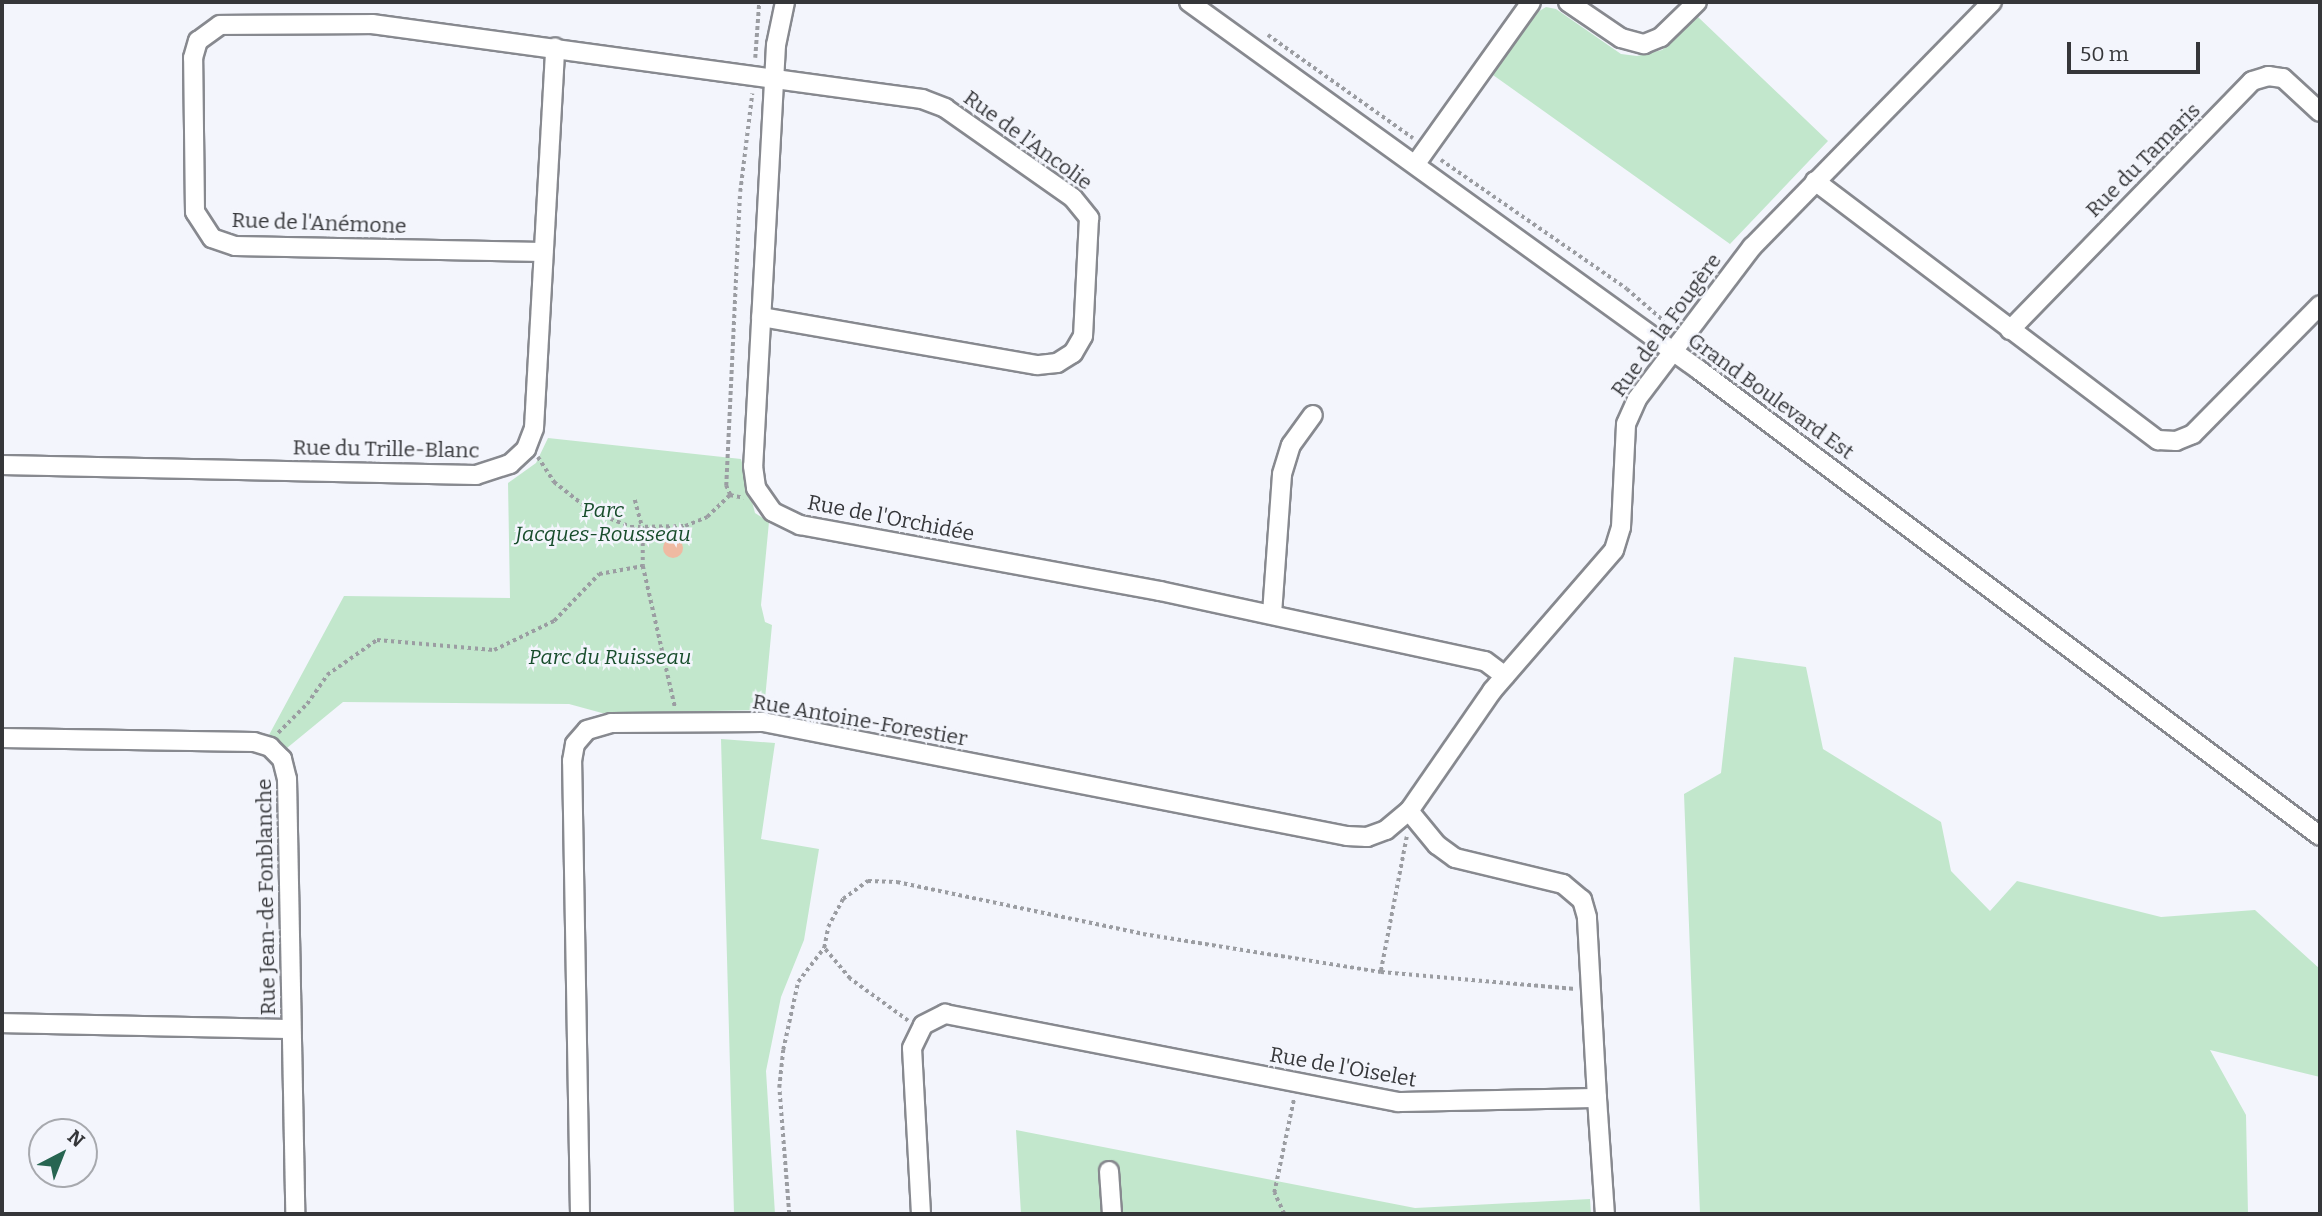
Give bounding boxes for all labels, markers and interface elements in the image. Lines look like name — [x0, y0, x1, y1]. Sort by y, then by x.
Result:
scale bar — [2070, 28, 2203, 72]
text: 50 m — [2080, 41, 2129, 67]
street label: Rue de l'Ancolie — [959, 85, 1097, 195]
street label: Rue du Tamaris — [2081, 98, 2205, 222]
street label: Rue de l'Anémone — [231, 207, 407, 239]
street label: Rue de la Fougère — [1606, 248, 1726, 402]
street label: Grand Boulevard Est — [1683, 327, 1859, 465]
street label: Rue du Trille-Blanc — [292, 435, 480, 463]
street label: Rue de l'Orchidée — [805, 489, 977, 547]
park label: Parc Jacques-Rousseau — [515, 497, 691, 547]
park label: Parc du Ruisseau — [529, 644, 691, 670]
street label: Rue Antoine-Forestier — [751, 689, 969, 751]
street label: Rue Jean-de Fonblanche — [251, 778, 281, 1016]
street label: Rue de l'Oiselet — [1268, 1042, 1418, 1092]
north arrow — [28, 1118, 98, 1188]
text: N — [63, 1125, 89, 1152]

